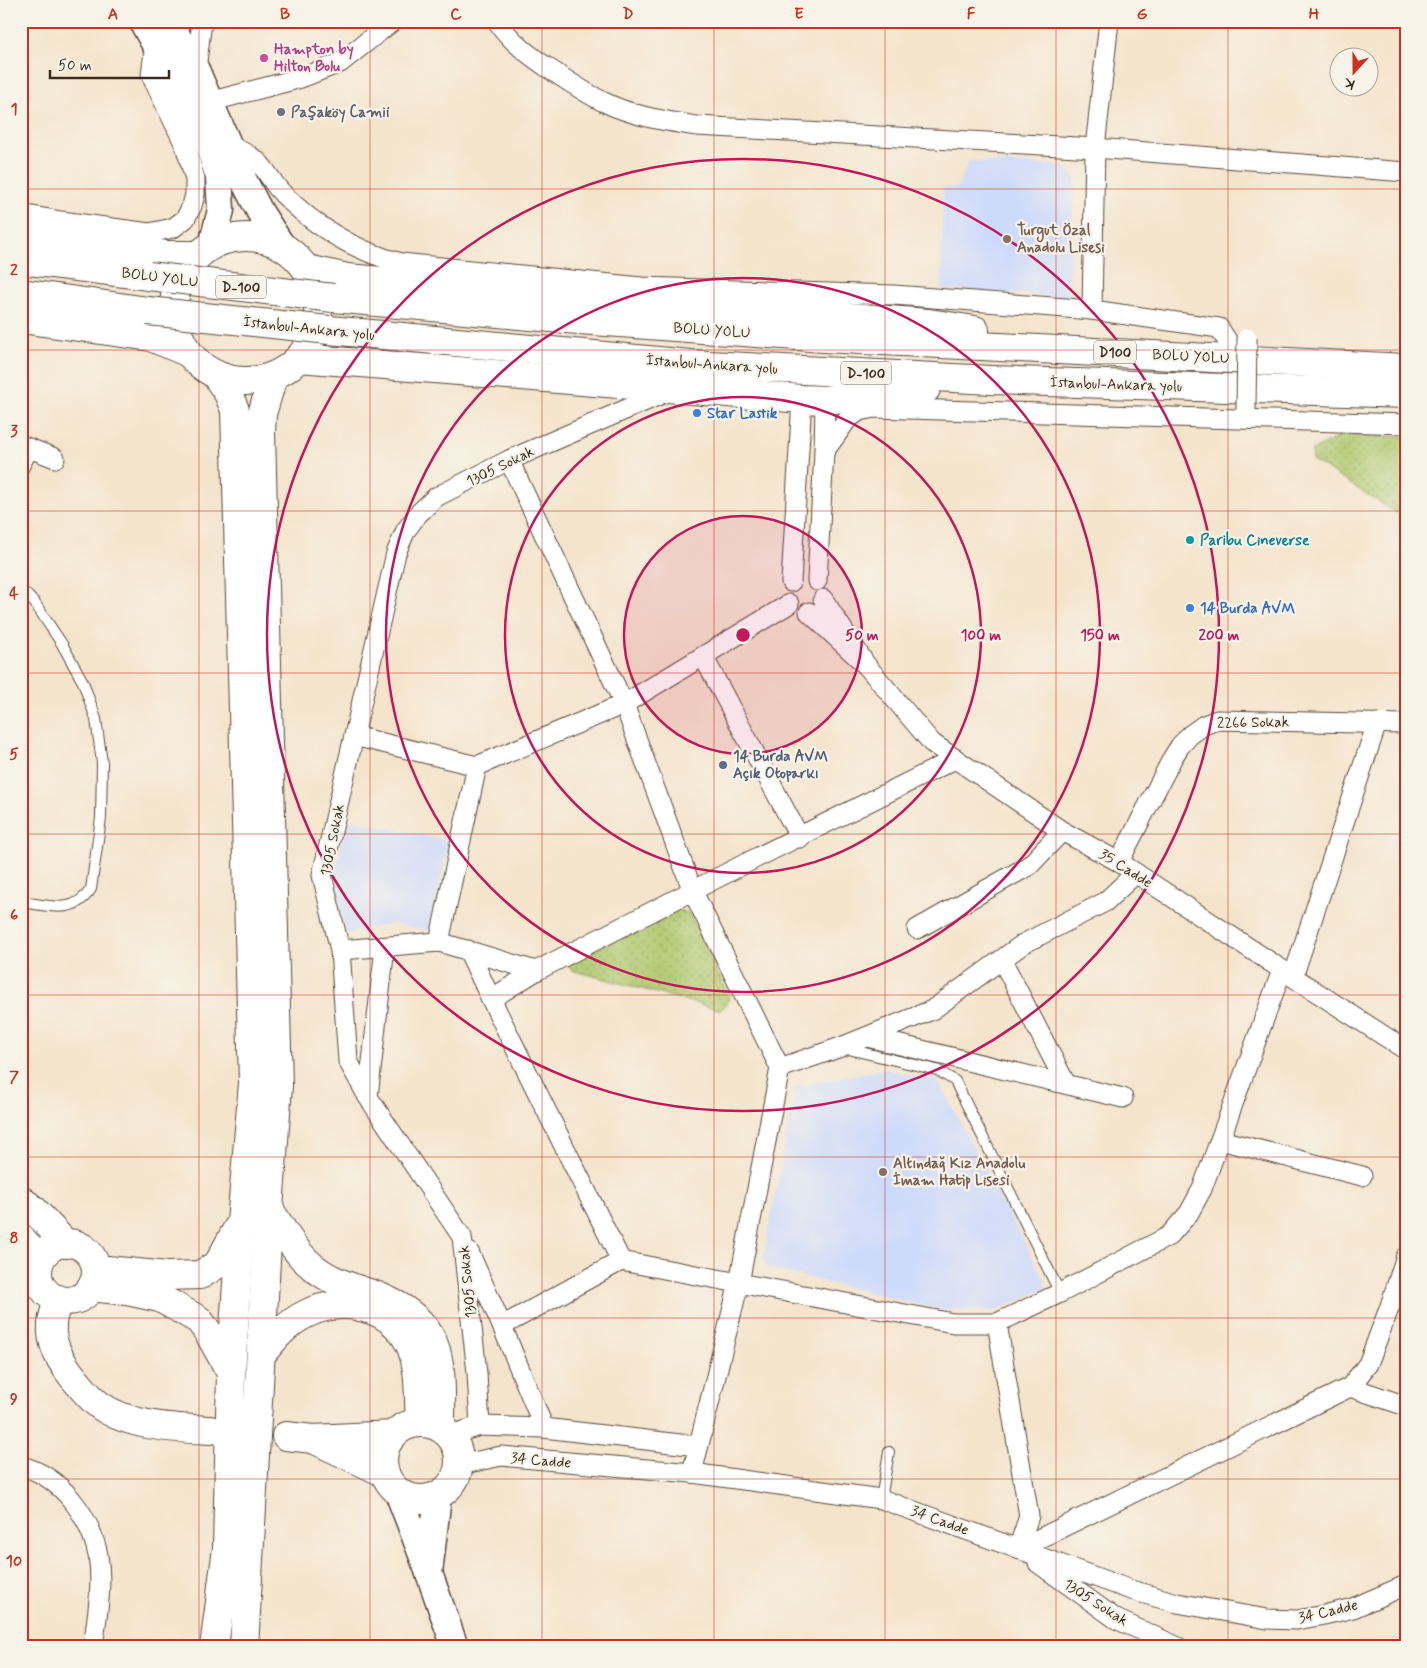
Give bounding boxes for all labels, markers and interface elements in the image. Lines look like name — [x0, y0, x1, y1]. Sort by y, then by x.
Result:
text: A — [108, 4, 118, 25]
text: B — [280, 4, 290, 25]
text: C — [450, 4, 462, 25]
text: D — [622, 4, 634, 25]
text: E — [794, 4, 804, 25]
text: F — [967, 4, 976, 25]
text: G — [1137, 4, 1148, 25]
text: H — [1309, 4, 1320, 25]
place label: Hampton by Hilton Bolu — [274, 40, 354, 77]
scale bar — [50, 48, 169, 80]
north arrow — [1330, 48, 1380, 98]
marker: Hampton by Hilton Bolu — [258, 52, 270, 64]
text: 50 m — [58, 56, 92, 76]
text: K — [1341, 73, 1358, 93]
text: 1 — [10, 99, 18, 120]
place label: Paşaköy Camii — [291, 103, 390, 123]
marker: Paşaköy Camii — [275, 106, 287, 118]
place label: Turgut Özal Anadolu Lisesi — [1017, 221, 1105, 258]
marker: Turgut Özal Anadolu Lisesi — [1001, 233, 1013, 245]
text: 2 — [10, 260, 18, 281]
street label: BOLU YOLU — [120, 263, 200, 293]
road number: D-100 — [216, 276, 266, 298]
street label: İstanbul-Ankara yolu — [242, 312, 376, 346]
street label: BOLU YOLU — [673, 318, 751, 344]
road number: D100 — [1094, 341, 1136, 364]
street label: BOLU YOLU — [1152, 345, 1230, 369]
street label: İstanbul-Ankara yolu — [645, 350, 779, 380]
road number: D-100 — [841, 362, 891, 384]
street label: İstanbul-Ankara yolu — [1050, 373, 1182, 397]
place label: Star Lastik — [707, 404, 778, 424]
marker: Star Lastik — [691, 407, 703, 419]
text: 3 — [10, 421, 18, 442]
street label: 1305 Sokak — [463, 442, 538, 492]
place label: Paribu Cineverse — [1200, 531, 1310, 551]
marker: Paribu Cineverse — [1184, 534, 1196, 546]
text: 4 — [9, 583, 19, 604]
place label: 14 Burda AVM — [1200, 599, 1295, 619]
marker: 14 Burda AVM — [1184, 602, 1196, 614]
centre of rings — [734, 626, 752, 644]
text: 50 m — [845, 626, 879, 646]
text: 100 m — [961, 626, 1001, 646]
text: 150 m — [1080, 626, 1120, 646]
text: 200 m — [1199, 626, 1240, 646]
street label: 2266 Sokak — [1217, 712, 1289, 734]
text: 5 — [9, 744, 19, 765]
place label: 14 Burda AVM Açık Otoparkı — [733, 747, 828, 784]
marker: 14 Burda AVM Açık Otoparkı — [717, 759, 729, 771]
street label: 1305 Sokak — [316, 802, 350, 878]
street label: 35 Cadde — [1095, 845, 1156, 893]
text: 6 — [10, 905, 18, 926]
text: 7 — [9, 1067, 19, 1088]
place label: Altındağ Kız Anadolu İmam Hatip Lisesi — [893, 1154, 1025, 1191]
marker: Altındağ Kız Anadolu İmam Hatip Lisesi — [877, 1166, 889, 1178]
text: 8 — [9, 1228, 19, 1249]
street label: 1305 Sokak — [454, 1245, 482, 1319]
text: 9 — [10, 1389, 18, 1410]
street label: 34 Cadde — [510, 1448, 572, 1474]
street label: 34 Cadde — [908, 1501, 972, 1541]
text: 10 — [6, 1551, 22, 1572]
street label: 1305 Sokak — [1059, 1575, 1132, 1631]
street label: 34 Cadde — [1297, 1595, 1360, 1629]

